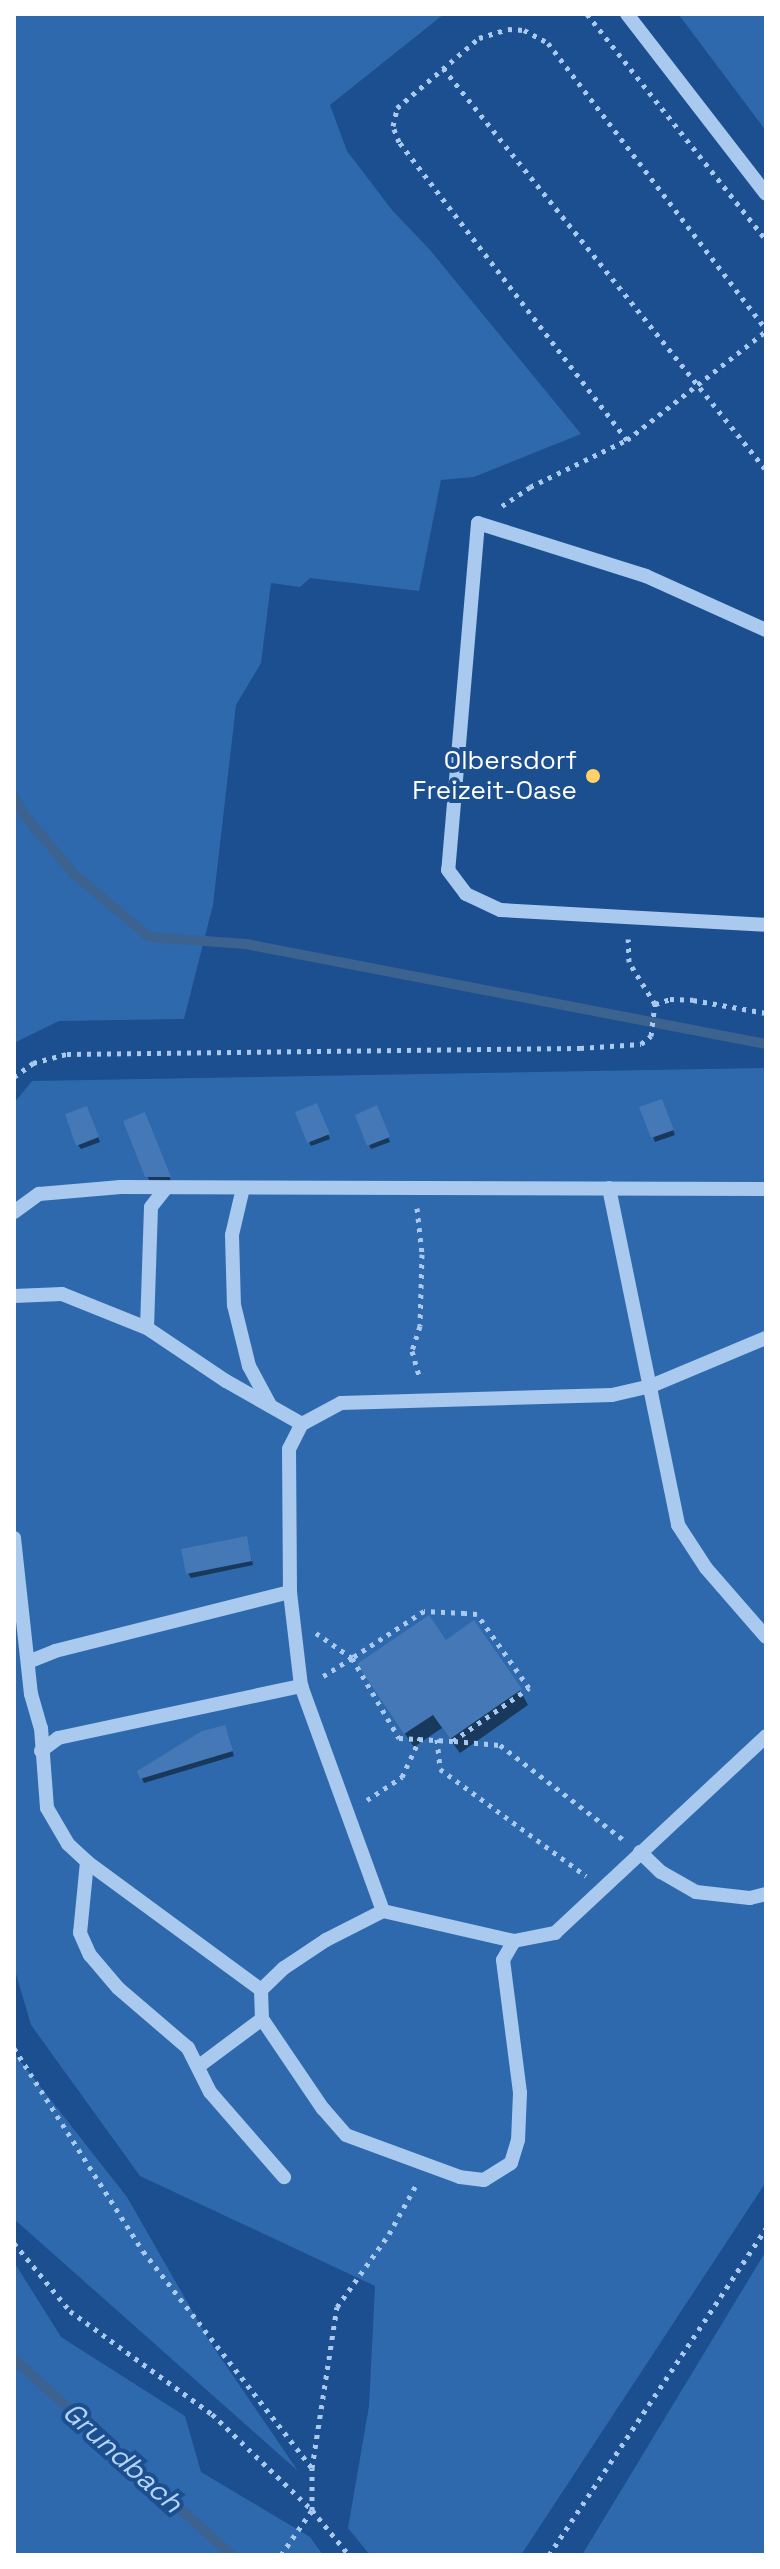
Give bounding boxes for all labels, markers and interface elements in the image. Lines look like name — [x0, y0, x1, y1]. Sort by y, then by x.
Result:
place label: Olbersdorf Freizeit-Oase — [412, 745, 577, 806]
marker: Olbersdorf Freizeit-Oase — [584, 767, 602, 785]
water label: Grundbach — [56, 2395, 190, 2519]

